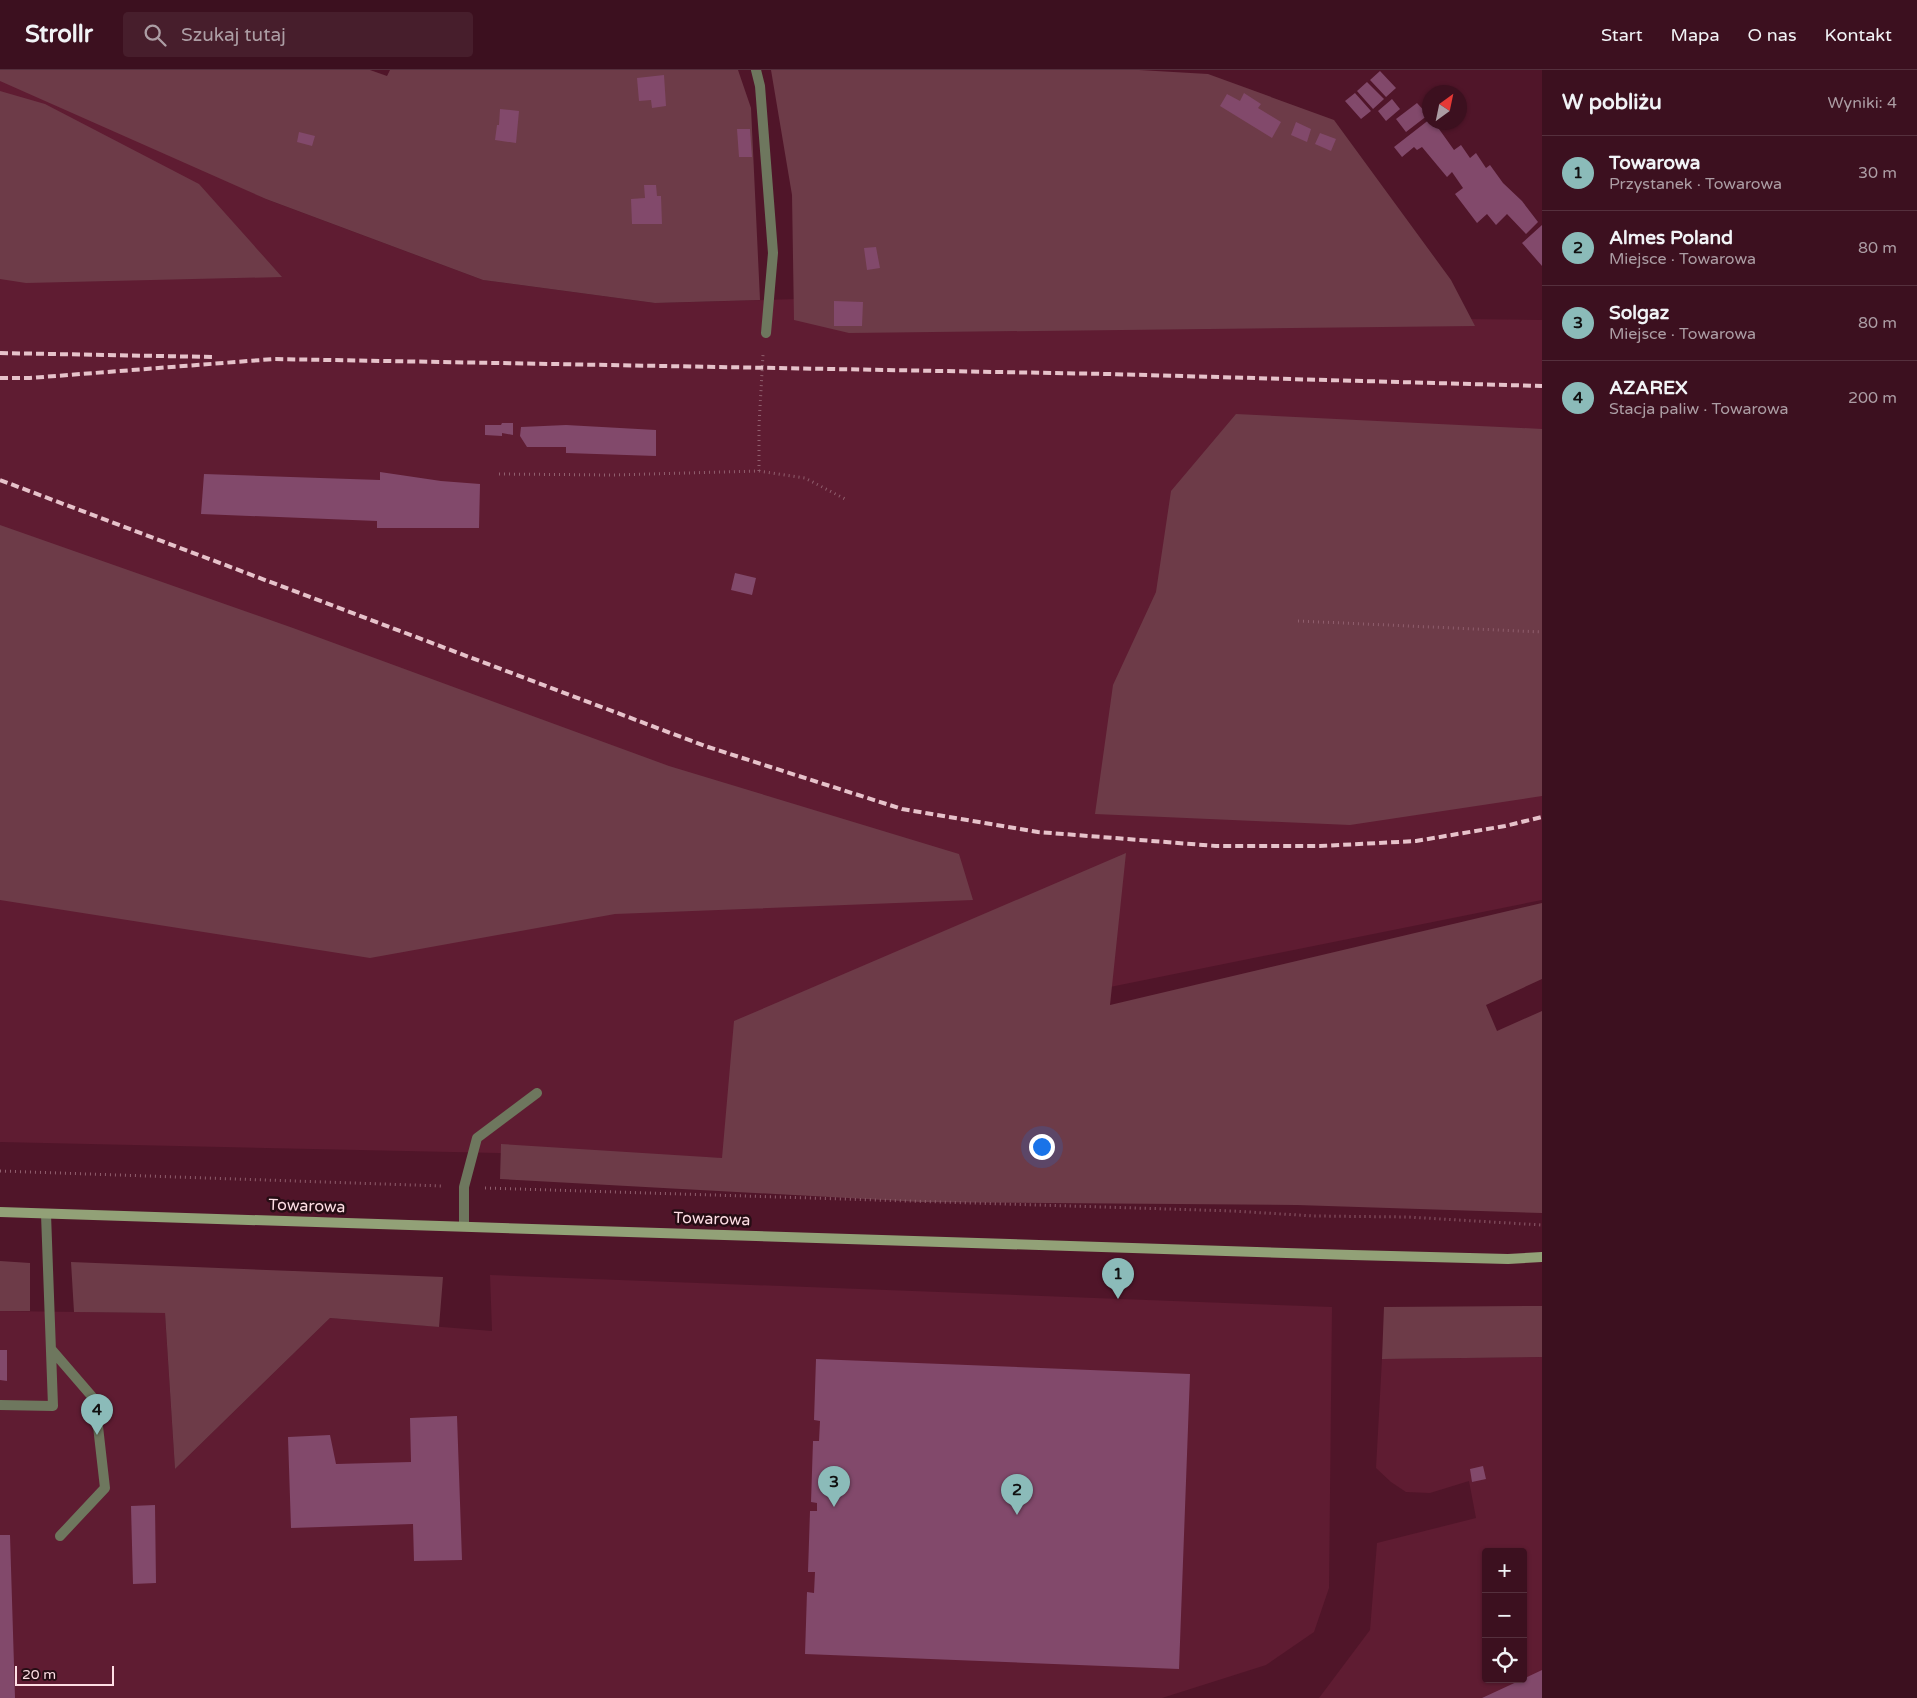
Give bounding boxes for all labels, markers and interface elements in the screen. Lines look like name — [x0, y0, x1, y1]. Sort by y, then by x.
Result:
search box — [123, 12, 473, 57]
text: Strollr — [25, 20, 93, 49]
icon: search — [141, 21, 169, 49]
text: Szukaj tutaj — [181, 24, 286, 46]
text: Start — [1601, 24, 1643, 46]
text: Mapa — [1671, 24, 1720, 46]
text: O nas — [1748, 24, 1797, 46]
text: Kontakt — [1825, 24, 1892, 46]
north arrow — [1422, 85, 1467, 130]
text: W pobliżu — [1562, 90, 1662, 115]
text: Wyniki: 4 — [1828, 93, 1897, 113]
text: Towarowa — [1609, 152, 1700, 174]
text: 1 — [1573, 163, 1583, 183]
text: 30 m — [1858, 163, 1897, 183]
text: Przystanek · Towarowa — [1609, 174, 1782, 194]
text: Almes Poland — [1609, 227, 1733, 249]
text: 2 — [1573, 238, 1583, 258]
text: 80 m — [1858, 238, 1897, 258]
text: Miejsce · Towarowa — [1609, 249, 1756, 269]
text: Solgaz — [1609, 302, 1669, 324]
text: 3 — [1573, 313, 1583, 333]
text: 80 m — [1858, 313, 1897, 333]
text: Miejsce · Towarowa — [1609, 324, 1756, 344]
text: AZAREX — [1609, 377, 1688, 399]
text: 4 — [1573, 388, 1583, 408]
text: 200 m — [1848, 388, 1897, 408]
text: Stacja paliw · Towarowa — [1609, 399, 1789, 419]
your location — [1029, 1134, 1055, 1160]
street label: Towarowa — [268, 1195, 346, 1217]
street label: Towarowa — [673, 1208, 751, 1230]
pin: 1 — [1102, 1258, 1134, 1299]
pin: 4 — [81, 1394, 113, 1435]
pin: 3 — [818, 1466, 850, 1507]
pin: 2 — [1001, 1474, 1033, 1515]
map controls — [1482, 1548, 1527, 1683]
button: + — [1482, 1548, 1527, 1593]
button: − — [1482, 1593, 1527, 1638]
button: locate — [1482, 1638, 1527, 1683]
scale bar — [15, 1663, 114, 1686]
text: 20 m — [22, 1666, 56, 1683]

